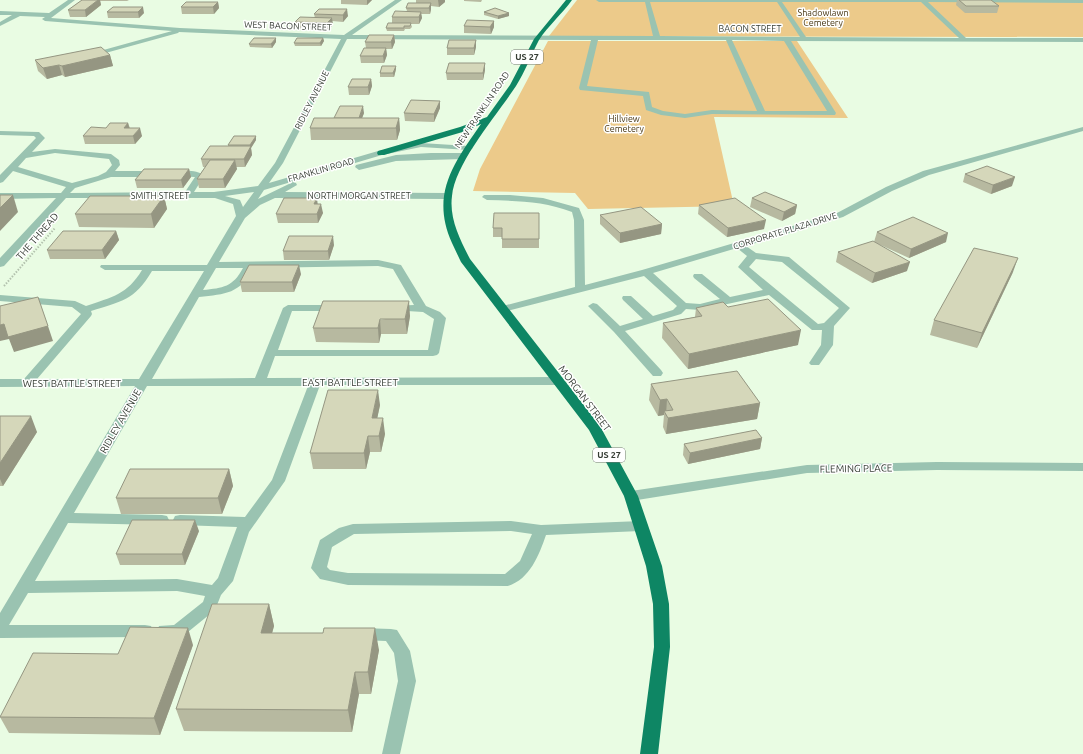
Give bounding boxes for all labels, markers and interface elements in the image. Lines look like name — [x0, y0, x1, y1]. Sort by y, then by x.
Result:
park label: Shadowlawn Cemetery — [797, 8, 849, 28]
street label: WEST BACON STREET — [244, 19, 332, 33]
street label: BACON STREET — [719, 24, 781, 34]
road number: US 27 — [511, 50, 543, 64]
street label: RIDLEY AVENUE — [293, 69, 331, 131]
street label: NEW FRANKLIN ROAD — [453, 70, 511, 150]
park label: Hillview Cemetery — [604, 114, 644, 134]
street label: FRANKLIN ROAD — [287, 156, 355, 184]
street label: SMITH STREET — [131, 191, 189, 201]
street label: NORTH MORGAN STREET — [307, 191, 411, 201]
street label: CORPORATE PLAZA DRIVE — [732, 210, 838, 252]
street label: THE THREAD — [14, 211, 61, 262]
street label: MORGAN STREET — [556, 363, 613, 433]
street label: EAST BATTLE STREET — [302, 377, 398, 388]
street label: WEST BATTLE STREET — [23, 378, 122, 389]
street label: RIDLEY AVENUE — [98, 387, 143, 455]
road number: US 27 — [593, 448, 625, 462]
street label: FLEMING PLACE — [820, 462, 893, 475]

